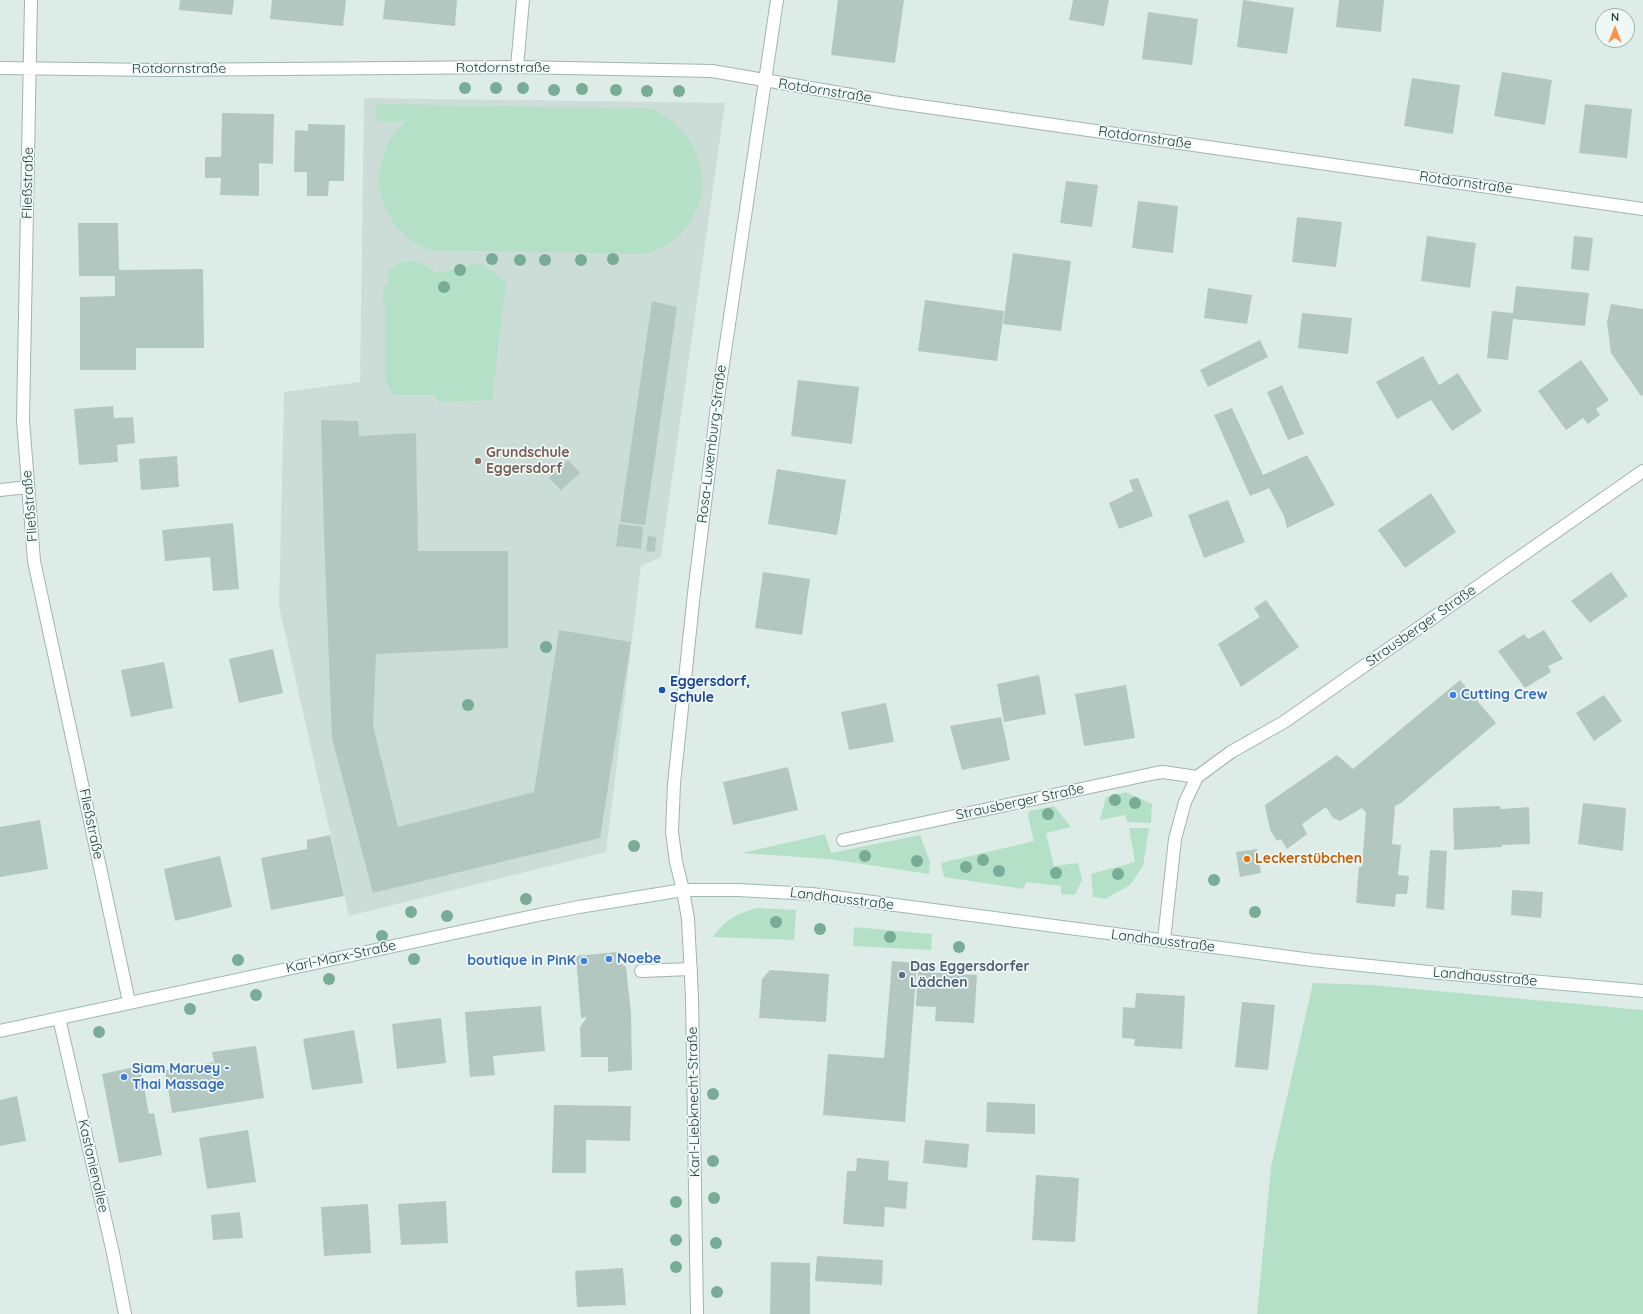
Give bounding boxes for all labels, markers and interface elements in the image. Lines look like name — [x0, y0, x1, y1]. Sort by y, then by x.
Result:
north arrow — [1595, 8, 1635, 48]
text: N — [1611, 10, 1619, 24]
street label: Rotdornstraße — [456, 60, 550, 76]
street label: Rotdornstraße — [132, 61, 226, 77]
street label: Rotdornstraße — [777, 75, 873, 107]
street label: Rotdornstraße — [1097, 123, 1193, 153]
street label: Fließstraße — [19, 147, 37, 219]
street label: Rotdornstraße — [1418, 168, 1514, 198]
street label: Rosa-Luxemburg-Straße — [694, 364, 730, 524]
place label: Grundschule Eggersdorf — [486, 445, 570, 478]
marker: Grundschule Eggersdorf — [473, 456, 483, 466]
street label: Fließstraße — [18, 469, 42, 543]
street label: Strausberger Straße — [1363, 582, 1479, 670]
place label: Eggersdorf, Schule — [670, 674, 750, 706]
marker: Eggersdorf, Schule — [657, 685, 667, 695]
place label: Cutting Crew — [1461, 687, 1548, 703]
marker: Cutting Crew — [1448, 690, 1458, 700]
street label: Strausberger Straße — [954, 780, 1086, 824]
street label: Fließstraße — [75, 787, 107, 861]
place label: Leckerstübchen — [1255, 851, 1362, 867]
marker: Leckerstübchen — [1242, 854, 1252, 864]
street label: Landhausstraße — [789, 884, 895, 914]
street label: Landhausstraße — [1110, 926, 1216, 956]
street label: Karl-Marx-Straße — [284, 937, 398, 977]
place label: Noebe — [617, 951, 661, 967]
place label: boutique in PinK — [467, 953, 576, 969]
marker: Noebe — [604, 954, 614, 964]
marker: boutique in PinK — [579, 956, 589, 966]
place label: Das Eggersdorfer Lädchen — [910, 959, 1030, 992]
street label: Landhausstraße — [1432, 964, 1538, 990]
marker: Das Eggersdorfer Lädchen — [897, 970, 907, 980]
street label: Karl-Liebknecht-Straße — [684, 1027, 704, 1177]
place label: Siam Maruey - Thai Massage — [132, 1061, 230, 1094]
marker: Siam Maruey - Thai Massage — [119, 1072, 129, 1082]
street label: Kastanienallee — [74, 1118, 112, 1214]

